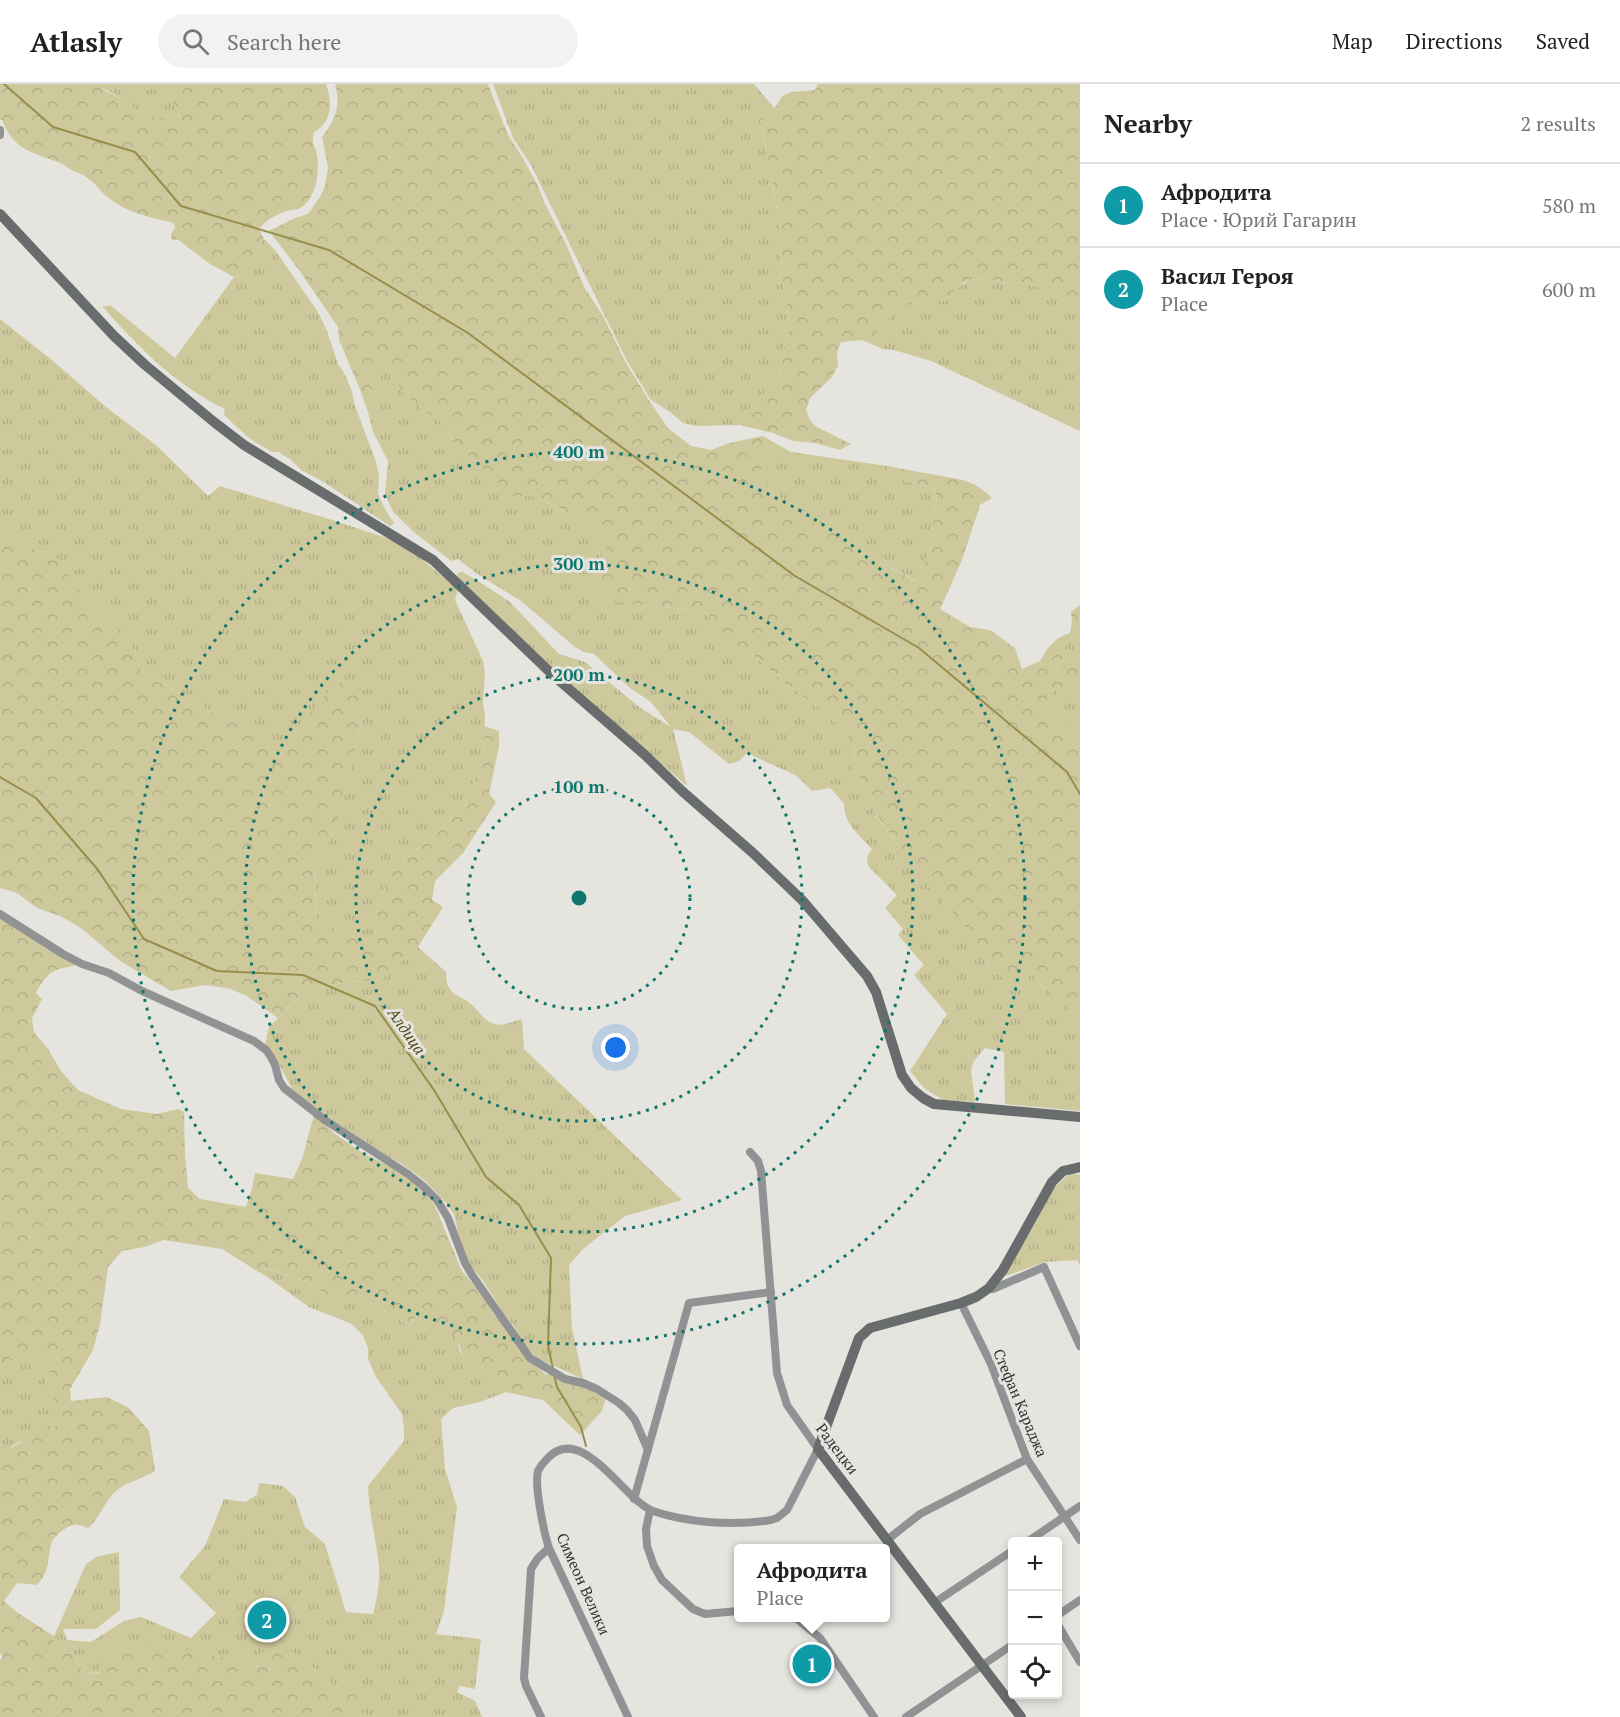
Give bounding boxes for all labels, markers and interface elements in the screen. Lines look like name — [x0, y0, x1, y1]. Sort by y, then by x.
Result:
search box — [158, 14, 578, 68]
text: Atlasly — [30, 23, 122, 60]
icon: search — [179, 25, 212, 58]
text: Search here — [227, 27, 341, 56]
text: Map — [1332, 27, 1373, 55]
text: Directions — [1406, 27, 1503, 55]
text: Saved — [1536, 27, 1590, 55]
text: Nearby — [1104, 106, 1192, 140]
text: 2 results — [1521, 110, 1596, 137]
text: Афродита — [1161, 177, 1272, 206]
text: 1 — [1118, 192, 1129, 219]
text: 580 m — [1542, 192, 1596, 219]
text: Place · Юрий Гагарин — [1161, 206, 1357, 233]
text: Васил Героя — [1161, 261, 1294, 290]
text: 2 — [1118, 276, 1129, 303]
text: 600 m — [1542, 276, 1596, 303]
text: Place — [1161, 290, 1208, 317]
text: 400 m — [553, 439, 605, 463]
text: 300 m — [553, 551, 605, 575]
text: 200 m — [553, 662, 605, 686]
text: 100 m — [553, 774, 605, 798]
centre of rings — [569, 888, 589, 908]
water label: Алдица — [382, 1002, 431, 1059]
your location — [601, 1033, 630, 1062]
street label: Стефан Караджа — [989, 1345, 1053, 1460]
street label: Радецки — [812, 1419, 864, 1478]
street label: Симеон Велики — [552, 1529, 615, 1638]
map controls — [1008, 1537, 1062, 1699]
button: + — [1008, 1537, 1062, 1591]
popup — [734, 1544, 890, 1622]
text: Афродита — [757, 1555, 867, 1584]
text: Place — [757, 1584, 804, 1611]
button: − — [1008, 1591, 1062, 1645]
pin: 2 — [248, 1598, 286, 1642]
pin: 1 — [792, 1642, 832, 1686]
button: locate — [1008, 1645, 1062, 1699]

